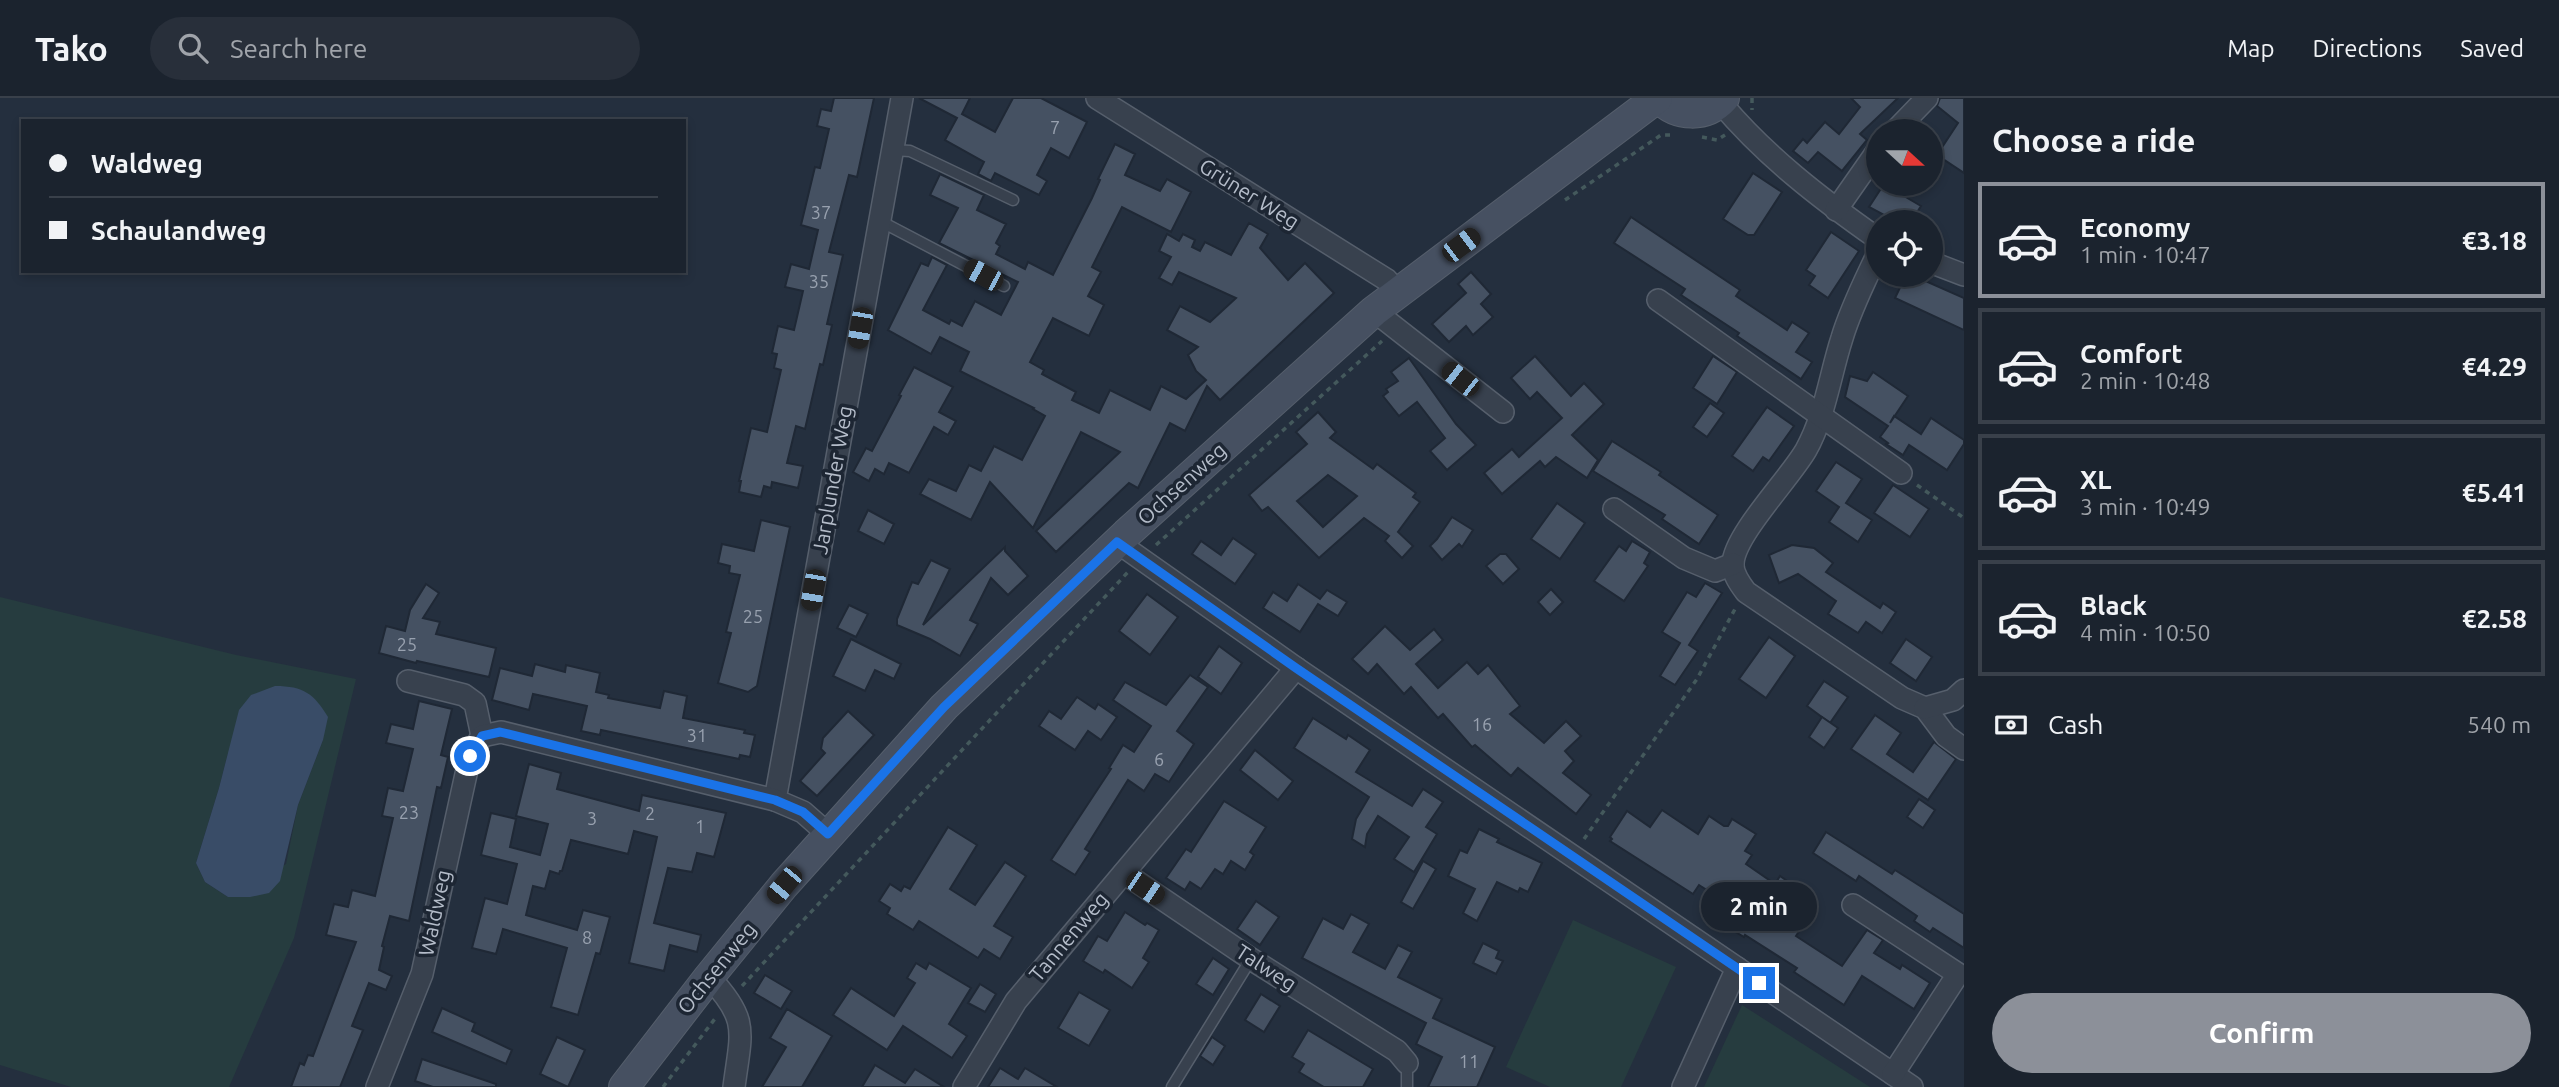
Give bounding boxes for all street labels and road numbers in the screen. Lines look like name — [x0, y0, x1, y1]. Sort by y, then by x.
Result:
street label: Grüner Weg — [1195, 153, 1304, 233]
street label: Jarplunder Weg — [807, 404, 857, 556]
street label: Ochsenweg — [1132, 437, 1230, 529]
street label: Waldweg — [413, 867, 455, 958]
street label: Tannenweg — [1024, 887, 1113, 986]
street label: Ochsenweg — [672, 917, 760, 1018]
street label: Talweg — [1232, 939, 1301, 995]

